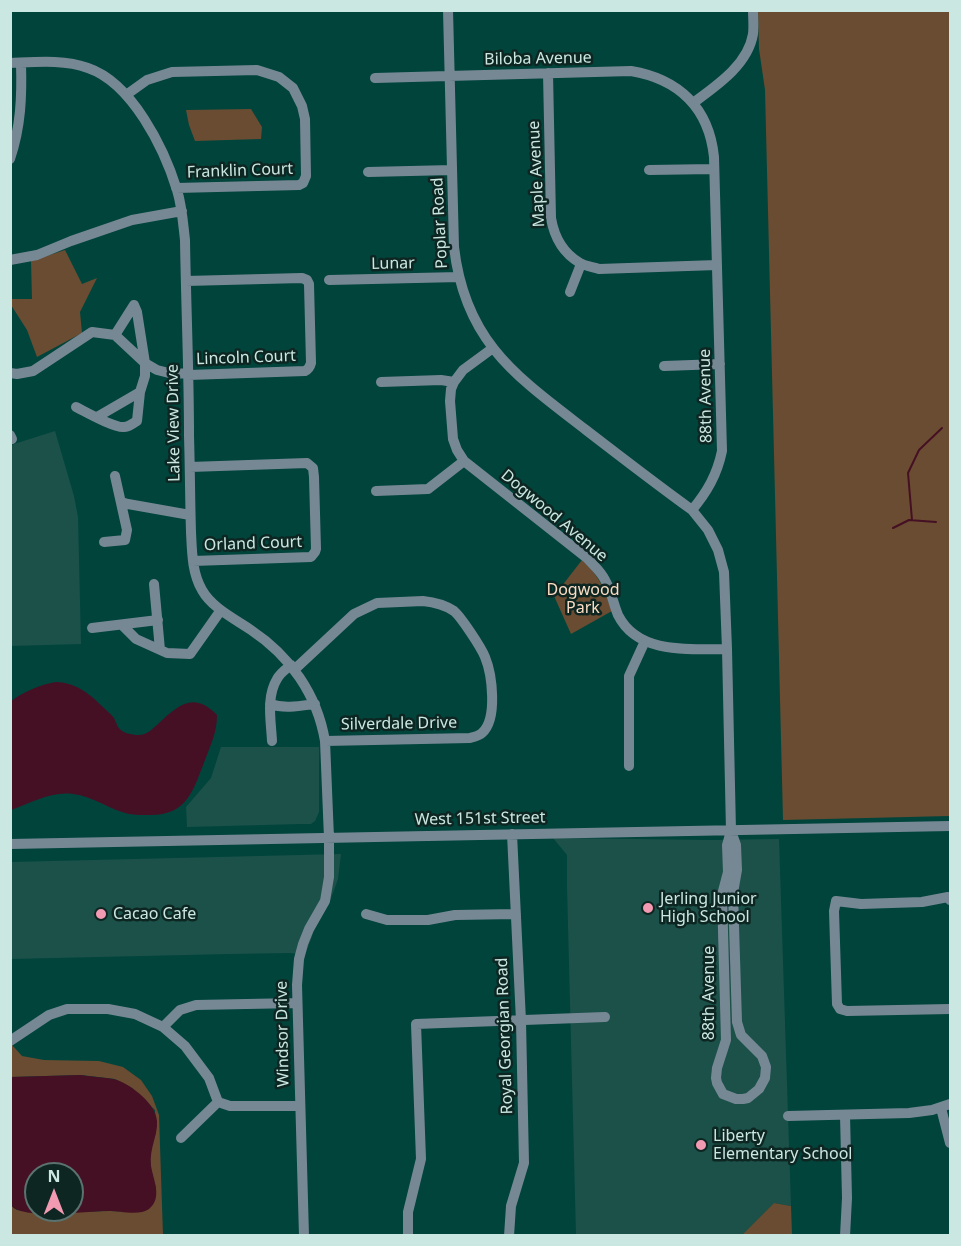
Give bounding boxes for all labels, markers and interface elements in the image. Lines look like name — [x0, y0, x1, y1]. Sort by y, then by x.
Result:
street label: Biloba Avenue — [484, 48, 592, 70]
street label: Maple Avenue — [525, 120, 549, 228]
street label: Franklin Court — [187, 160, 293, 182]
street label: Poplar Road — [428, 177, 452, 269]
street label: Lunar — [371, 254, 415, 274]
street label: Lincoln Court — [196, 347, 296, 369]
street label: 88th Avenue — [696, 349, 716, 443]
street label: Lake View Drive — [163, 364, 185, 482]
street label: Dogwood Avenue — [497, 466, 611, 566]
street label: Orland Court — [204, 533, 302, 555]
park label: Dogwood Park — [547, 580, 619, 618]
street label: Silverdale Drive — [341, 713, 457, 735]
street label: West 151st Street — [414, 808, 546, 830]
place label: Jerling Junior High School — [660, 889, 757, 927]
marker: Jerling Junior High School — [641, 901, 655, 915]
place label: Cacao Cafe — [113, 904, 196, 924]
marker: Cacao Cafe — [94, 907, 108, 921]
street label: 88th Avenue — [699, 946, 719, 1040]
street label: Royal Georgian Road — [493, 957, 517, 1115]
street label: Windsor Drive — [272, 981, 294, 1087]
place label: Liberty Elementary School — [713, 1126, 852, 1164]
marker: Liberty Elementary School — [694, 1138, 708, 1152]
north arrow — [24, 1162, 84, 1222]
text: N — [47, 1165, 61, 1187]

